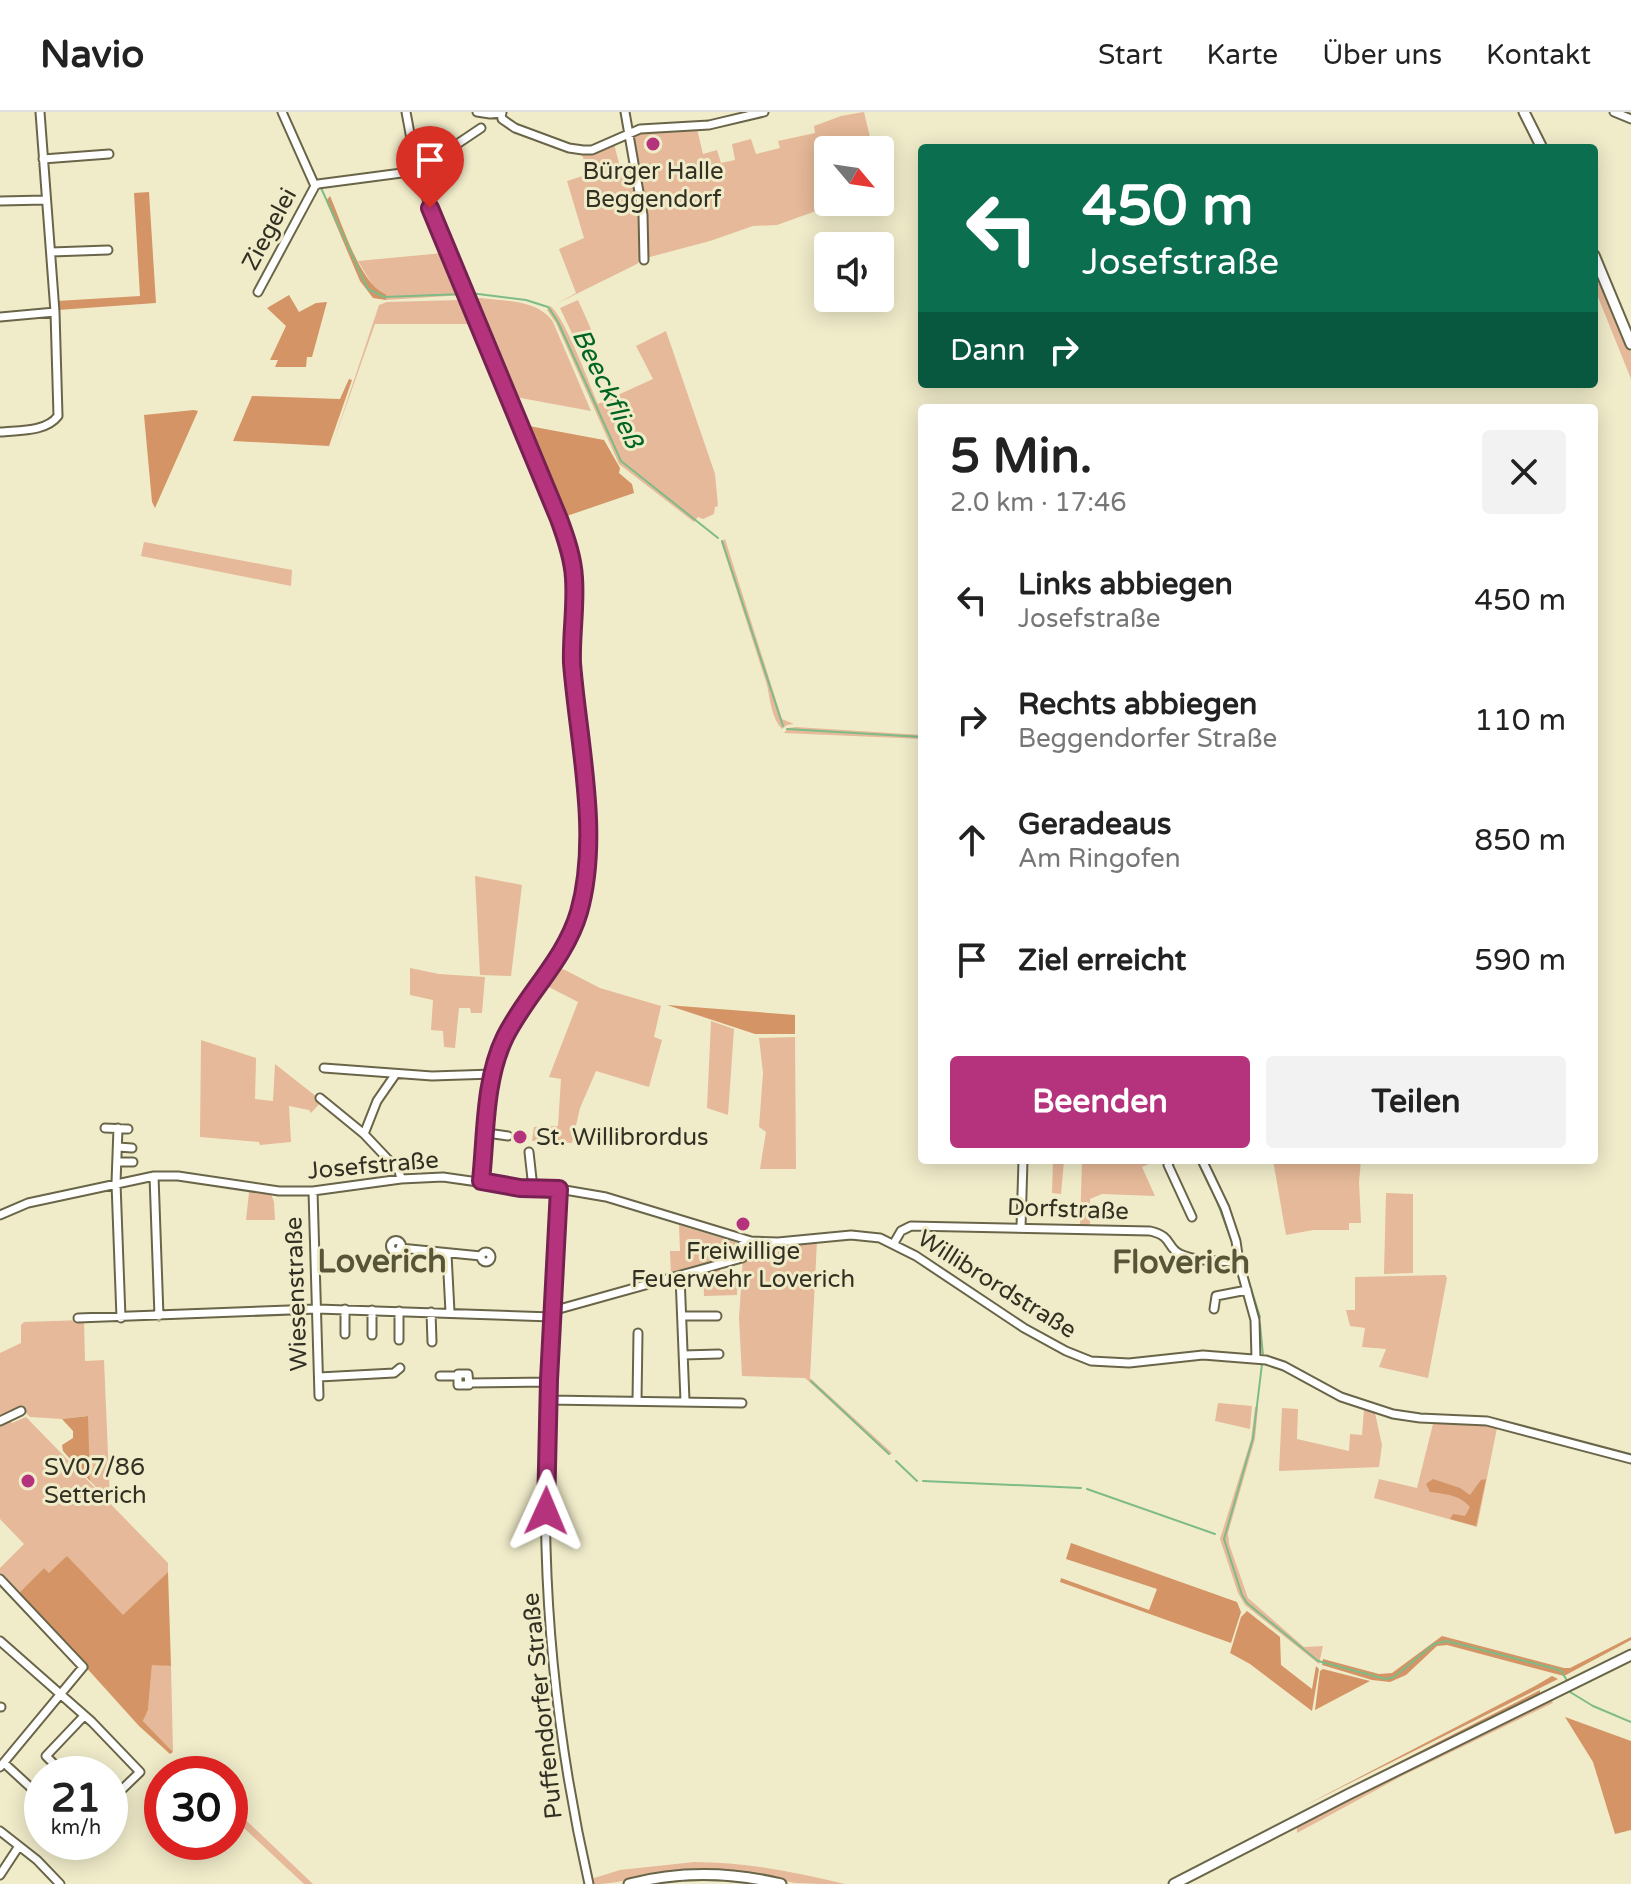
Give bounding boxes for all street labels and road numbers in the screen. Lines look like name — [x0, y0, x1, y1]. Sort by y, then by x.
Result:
street label: Ziegelei — [236, 183, 303, 275]
street label: Josefstraße — [306, 1145, 440, 1186]
street label: Dorfstraße — [1007, 1193, 1129, 1226]
street label: Wiesenstraße — [279, 1216, 314, 1372]
street label: Willibrordstraße — [912, 1224, 1082, 1345]
street label: Puffendorfer Straße — [516, 1591, 569, 1821]

